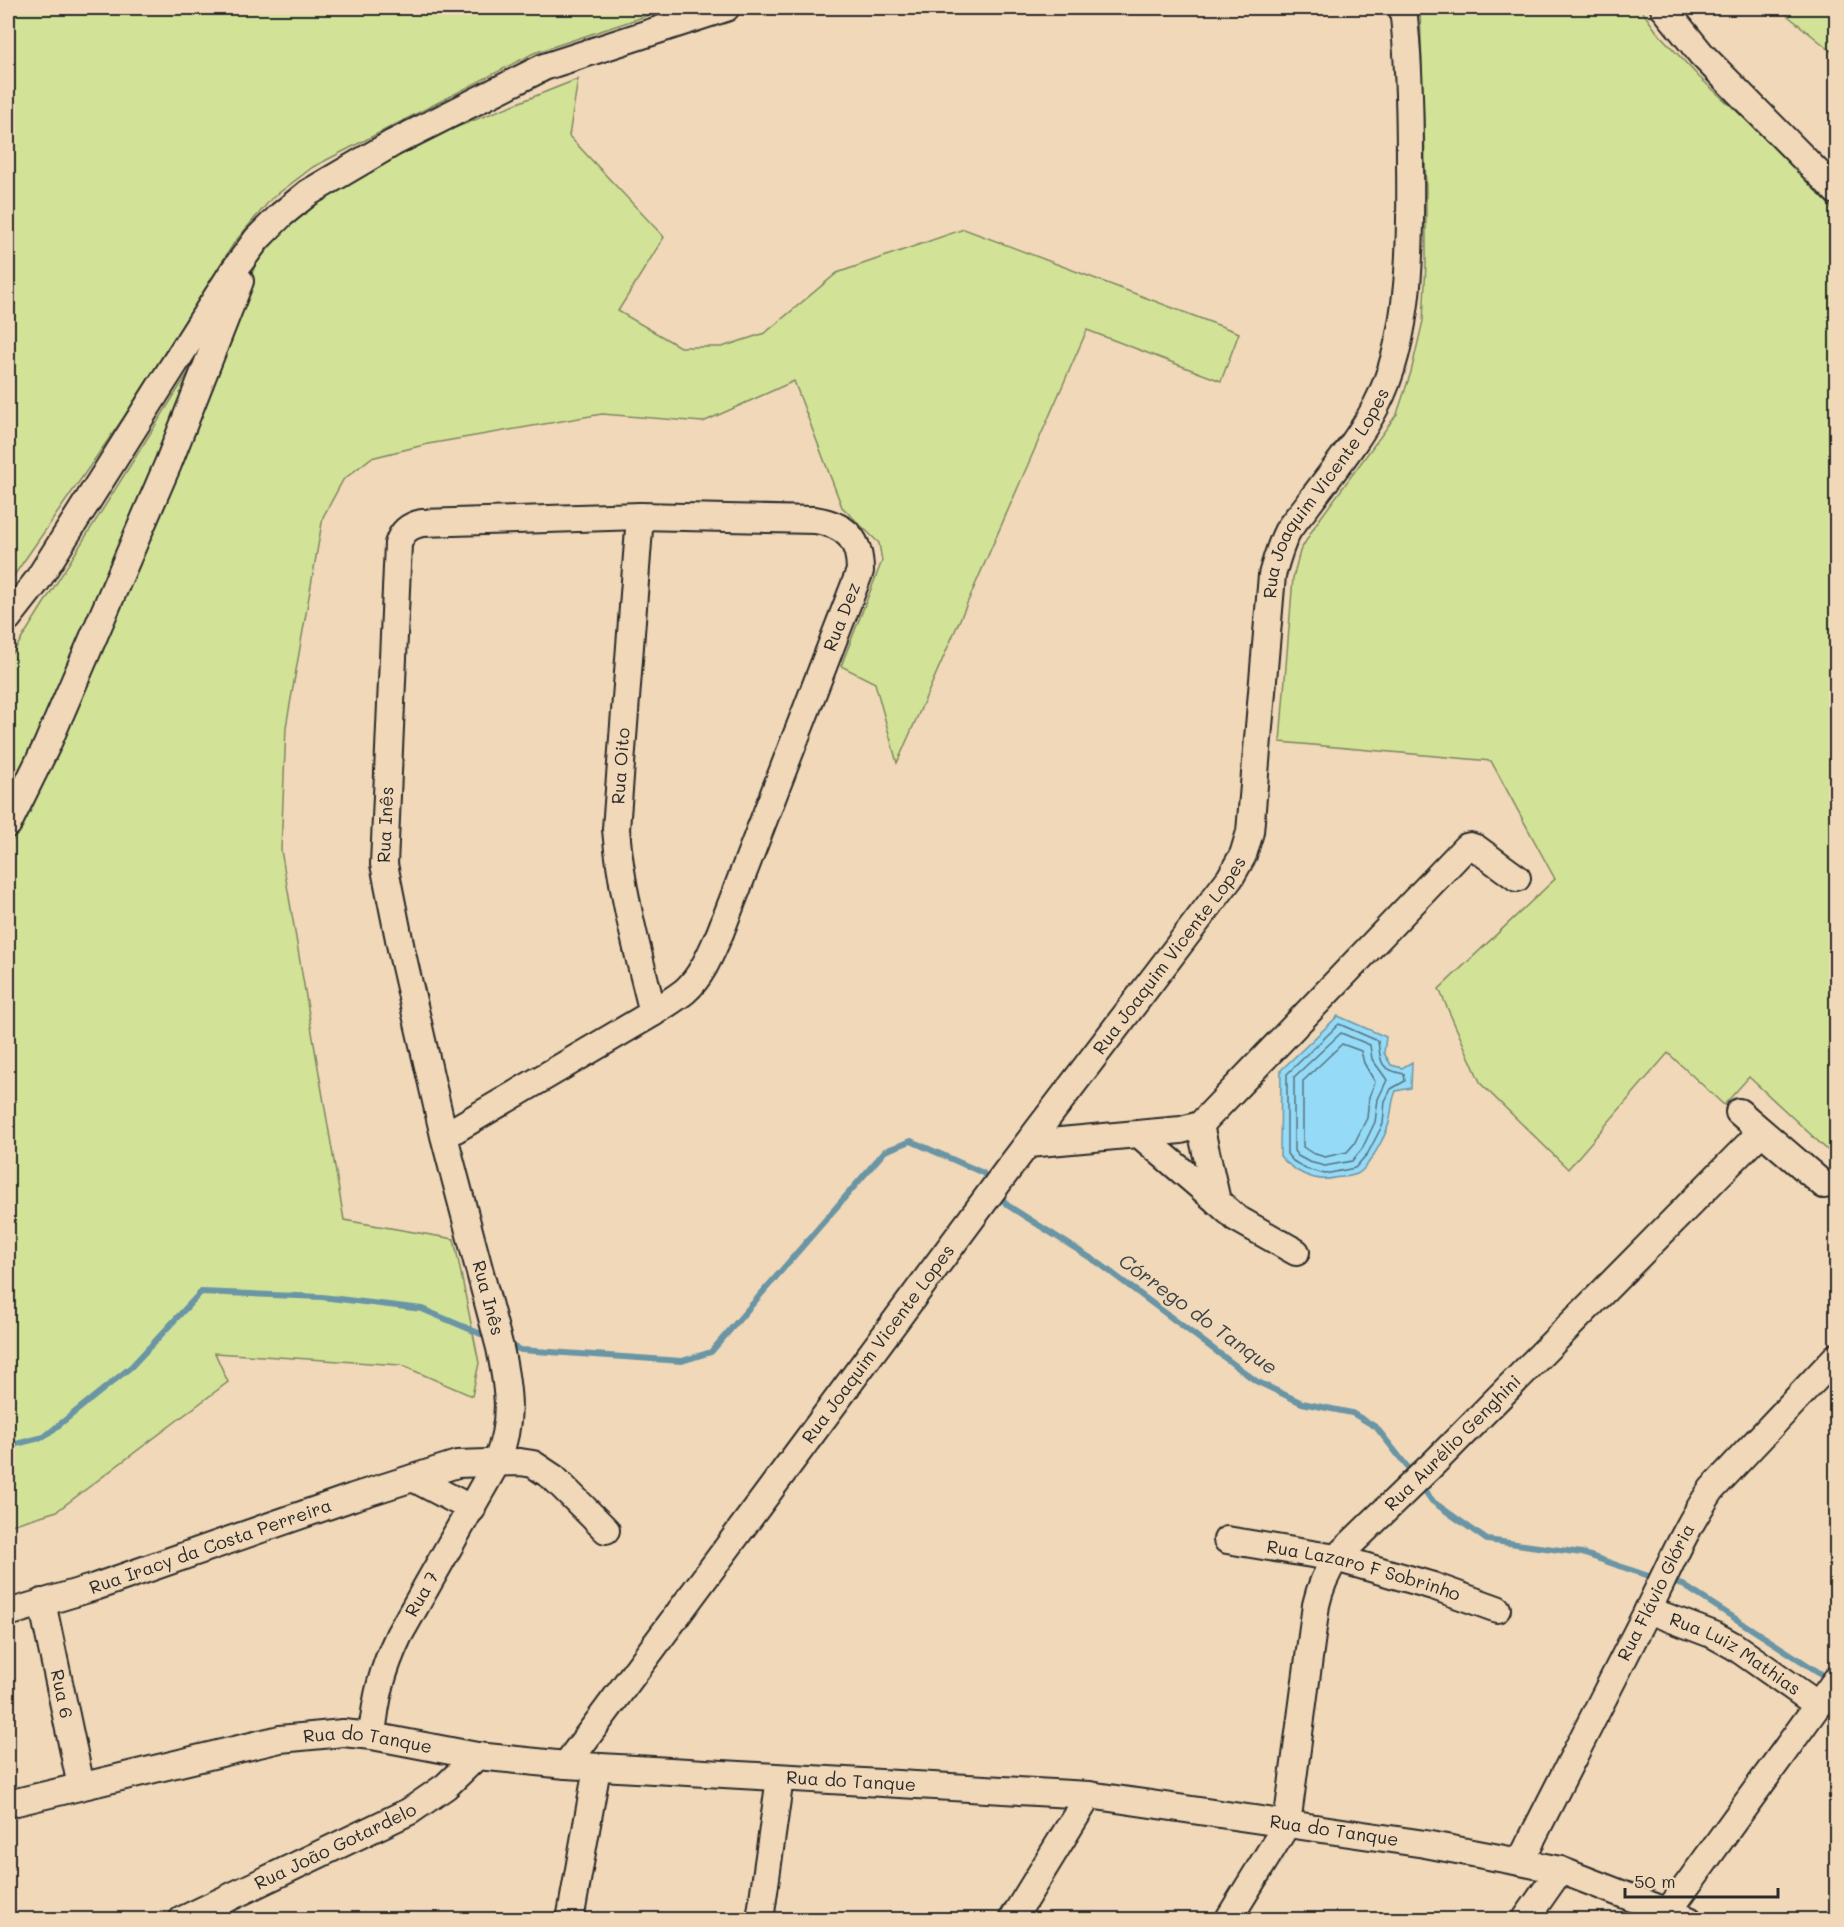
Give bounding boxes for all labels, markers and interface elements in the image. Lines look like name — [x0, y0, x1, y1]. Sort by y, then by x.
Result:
street label: Rua Joaquim Vicente Lopes — [1257, 384, 1394, 599]
street label: Rua Dez — [817, 579, 865, 654]
street label: Rua Oito — [605, 727, 635, 805]
street label: Rua Inês — [371, 786, 398, 864]
street label: Rua Joaquim Vicente Lopes — [1087, 852, 1251, 1059]
street label: Rua Joaquim Vicente Lopes — [796, 1239, 959, 1448]
water label: Córrego do Tanque — [1114, 1247, 1283, 1380]
street label: Rua Inês — [467, 1258, 510, 1338]
street label: Rua Aurélio Genghini — [1379, 1369, 1526, 1516]
street label: Rua Iracy da Costa Perreira — [86, 1492, 334, 1599]
street label: Rua Flávio Glória — [1611, 1519, 1699, 1665]
street label: Rua Lazaro F Sobrinho — [1265, 1534, 1464, 1606]
street label: Rua 7 — [399, 1567, 444, 1621]
street label: Rua Luiz Mathias — [1666, 1606, 1806, 1700]
street label: Rua 6 — [46, 1667, 79, 1720]
street label: Rua do Tanque — [302, 1720, 434, 1758]
street label: Rua do Tanque — [786, 1765, 917, 1796]
street label: Rua João Gotardelo — [250, 1797, 421, 1895]
street label: Rua do Tanque — [1268, 1808, 1400, 1851]
scale bar — [1625, 1861, 1778, 1899]
text: 50 m — [1634, 1869, 1676, 1893]

